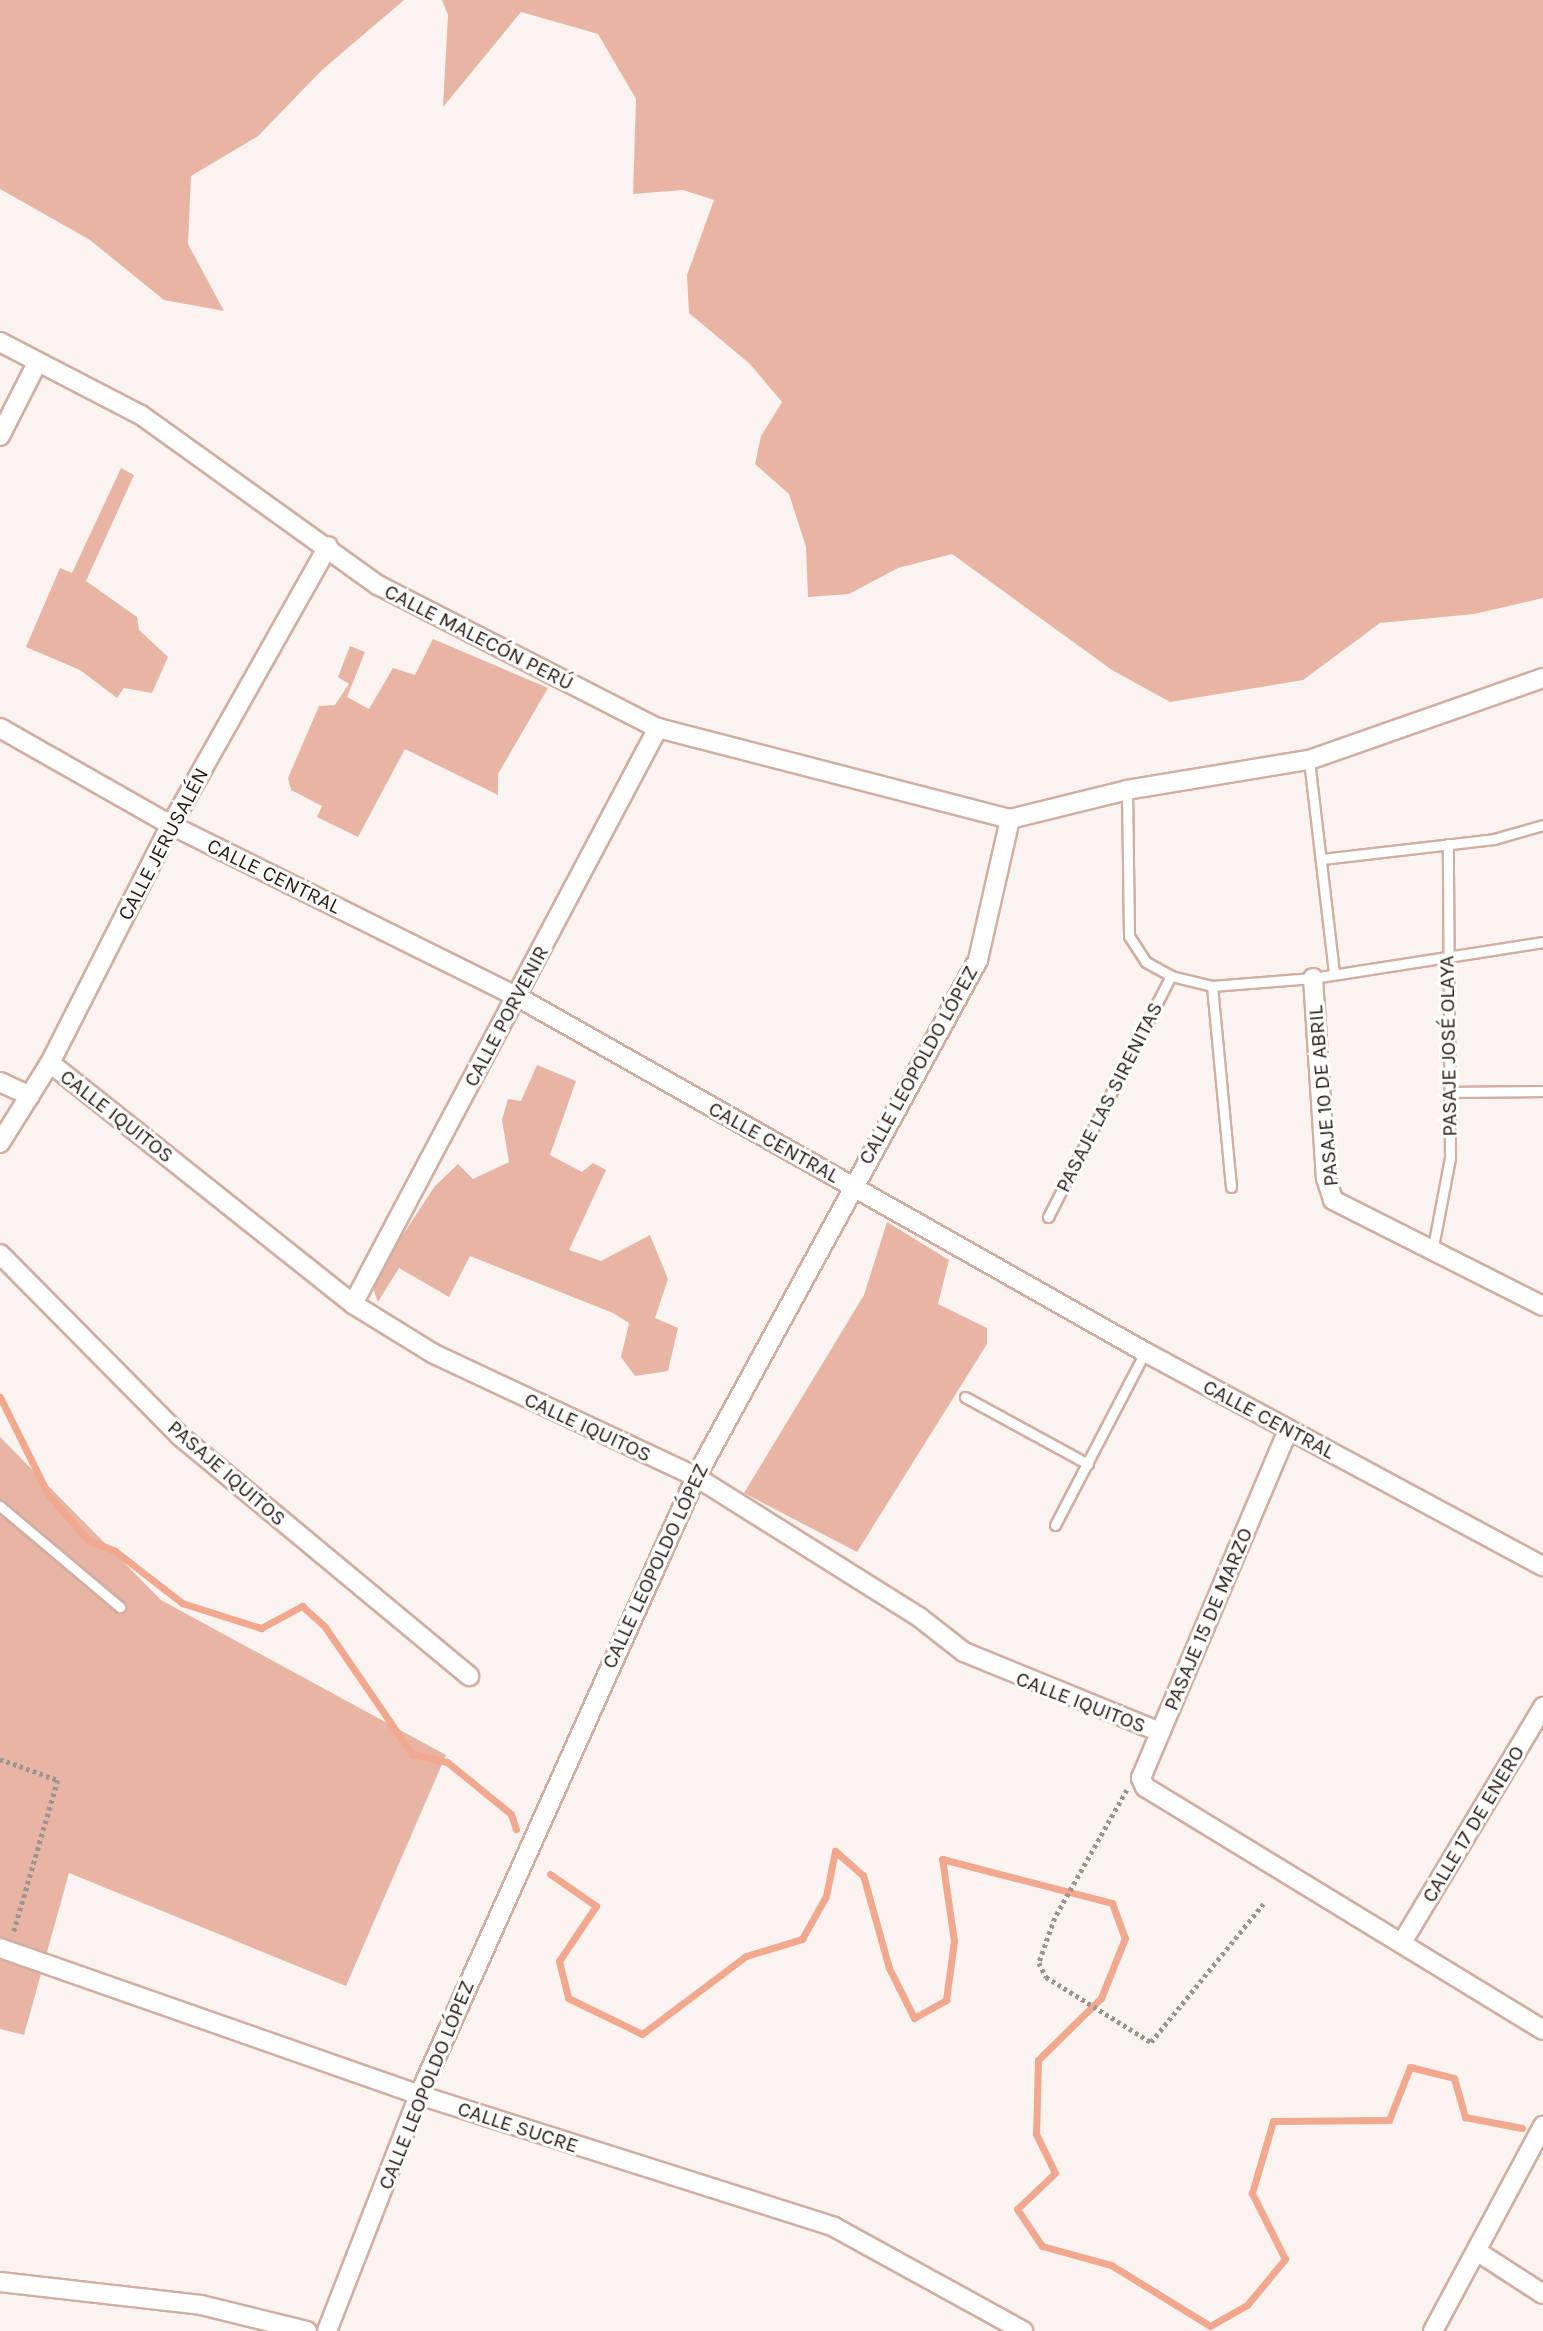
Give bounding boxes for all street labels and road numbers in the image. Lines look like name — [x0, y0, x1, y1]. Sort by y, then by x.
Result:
street label: CALLE MALECÓN PERÚ — [380, 578, 578, 696]
street label: CALLE JERUSALÉN — [112, 763, 214, 925]
street label: CALLE CENTRAL — [203, 833, 345, 919]
street label: CALLE PORVENIR — [458, 941, 554, 1091]
street label: PASAJE JOSÉ OLAYA — [1434, 955, 1462, 1137]
street label: CALLE LEOPOLDO LÓPEZ — [853, 961, 983, 1169]
street label: PASAJE LAS SIRENITAS — [1050, 998, 1168, 1196]
street label: PASAJE 10 DE ABRIL — [1303, 1004, 1343, 1188]
street label: CALLE IQUITOS — [55, 1064, 179, 1168]
street label: CALLE CENTRAL — [704, 1096, 844, 1188]
street label: CALLE CENTRAL — [1199, 1374, 1339, 1464]
street label: CALLE IQUITOS — [520, 1387, 656, 1467]
street label: PASAJE IQUITOS — [163, 1415, 291, 1531]
street label: CALLE LEOPOLDO LÓPEZ — [596, 1460, 714, 1672]
street label: PASAJE 15 DE MARZO — [1158, 1524, 1258, 1714]
street label: CALLE IQUITOS — [1012, 1666, 1150, 1738]
street label: CALLE 17 DE ENERO — [1416, 1741, 1530, 1907]
street label: CALLE LEOPOLDO LÓPEZ — [373, 1977, 479, 2193]
street label: CALLE SUCRE — [455, 2096, 581, 2158]

